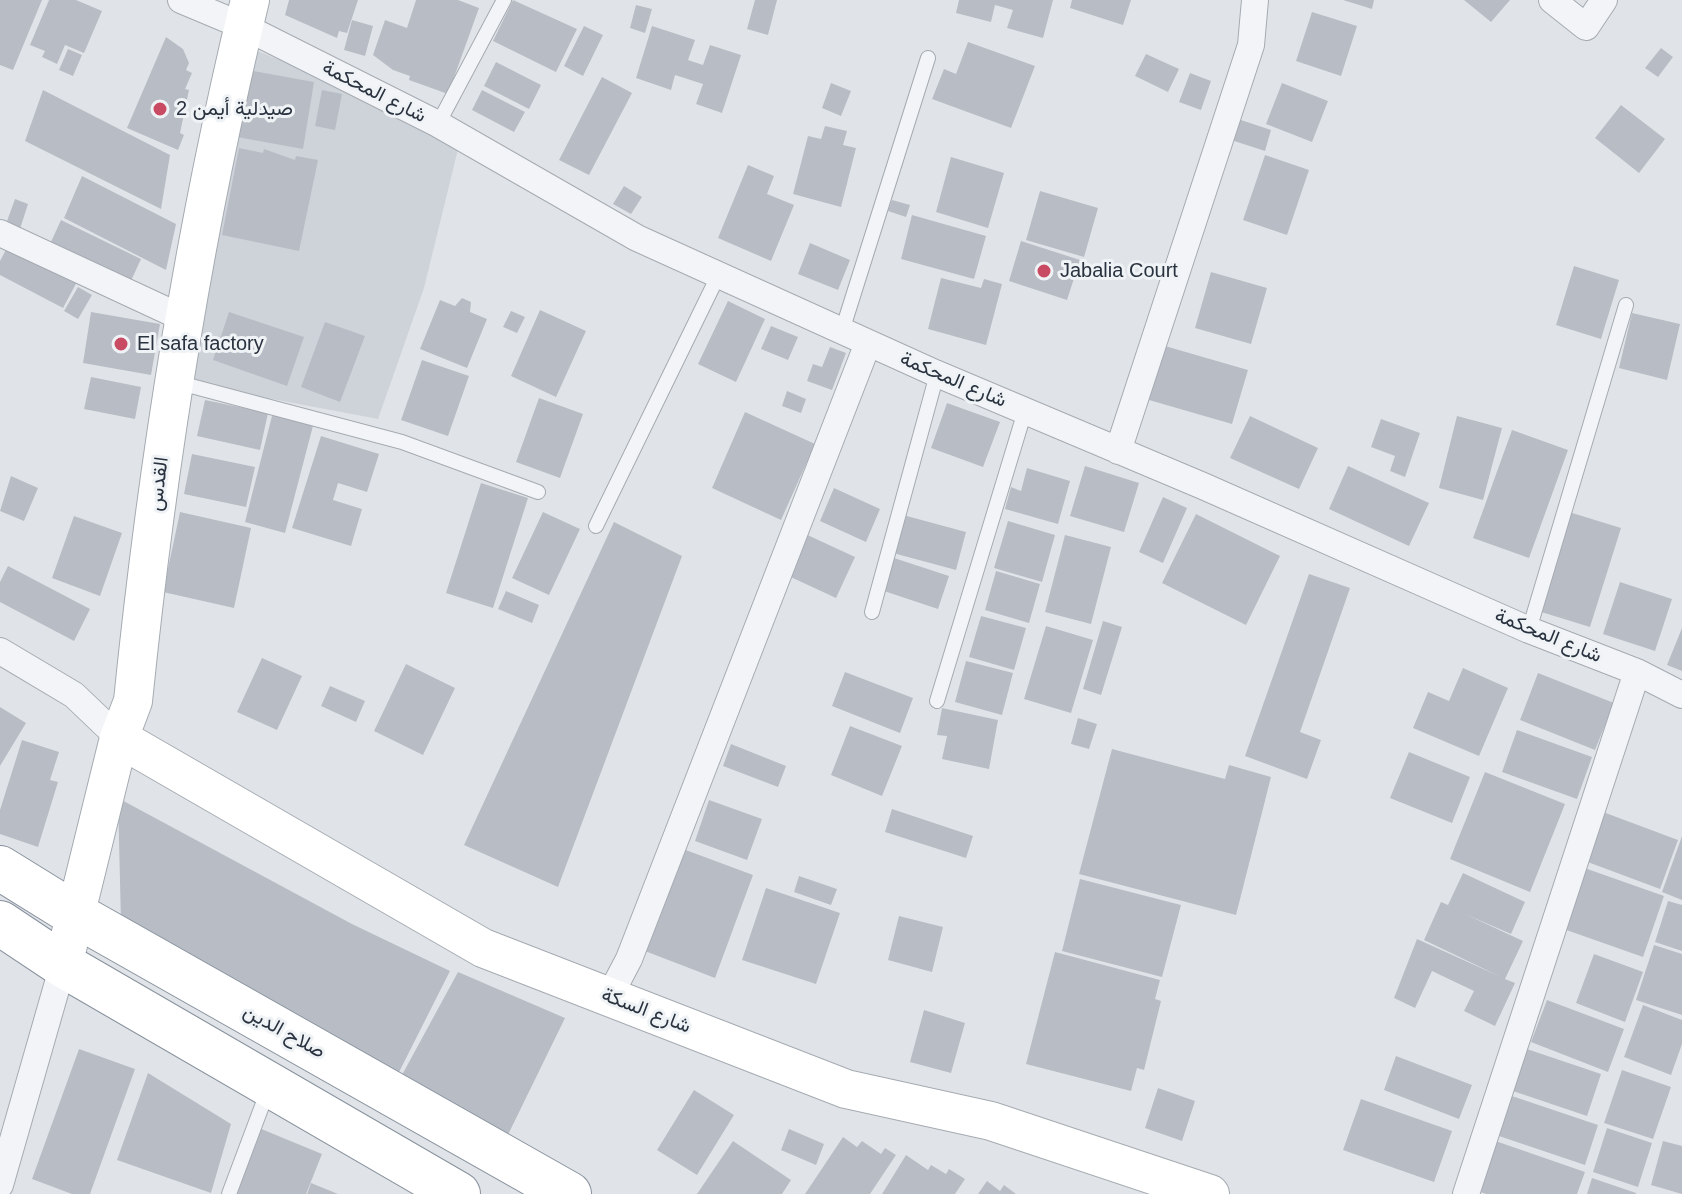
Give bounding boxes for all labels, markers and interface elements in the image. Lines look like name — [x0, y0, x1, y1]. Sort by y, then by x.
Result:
street label: شارع المحكمة — [318, 56, 430, 128]
place label: صيدلية أيمن 2 — [176, 97, 293, 121]
marker: صيدلية أيمن 2 — [151, 100, 169, 118]
place label: Jabalia Court — [1060, 259, 1178, 283]
marker: Jabalia Court — [1035, 262, 1053, 280]
place label: El safa factory — [137, 332, 264, 356]
marker: El safa factory — [112, 335, 130, 353]
street label: شارع المحكمة — [896, 347, 1010, 413]
street label: القدس — [144, 455, 174, 513]
street label: شارع المحكمة — [1491, 604, 1605, 668]
street label: شارع السكة — [598, 983, 694, 1039]
street label: صلاح الدين — [239, 1000, 329, 1064]

